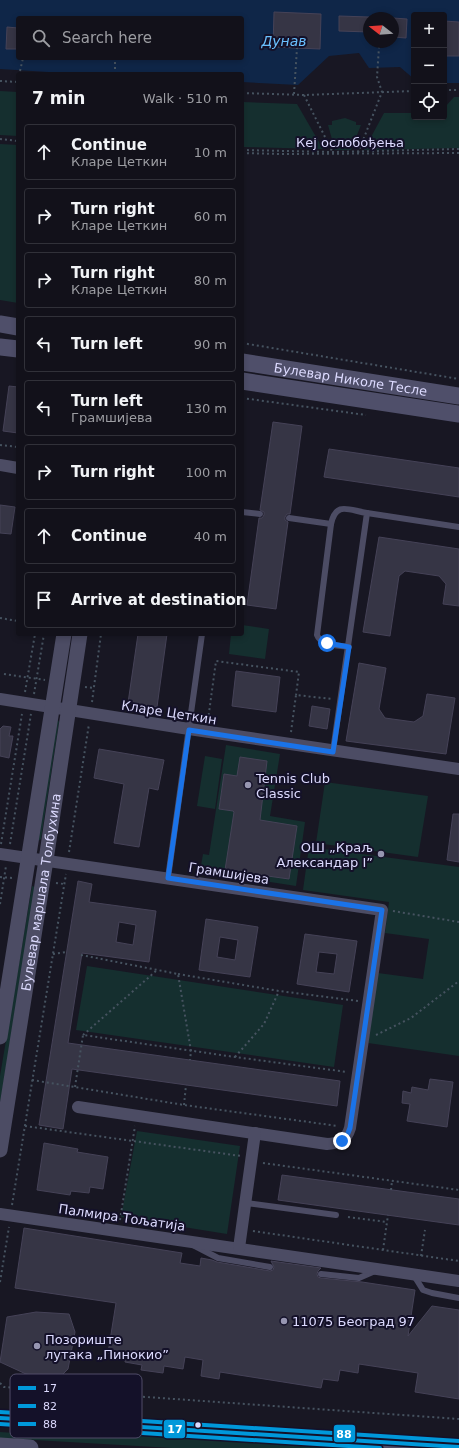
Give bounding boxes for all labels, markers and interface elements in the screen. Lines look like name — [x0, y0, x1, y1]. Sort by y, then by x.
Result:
north arrow — [363, 12, 399, 48]
map controls — [411, 12, 447, 120]
button: + — [411, 12, 447, 48]
search box — [16, 16, 244, 60]
icon: search — [30, 27, 52, 49]
text: Search here — [62, 29, 152, 47]
water label: Дунав — [260, 33, 307, 49]
button: − — [411, 48, 447, 84]
button: locate — [411, 84, 447, 120]
text: 7 min — [32, 88, 85, 108]
text: Walk · 510 m — [143, 91, 228, 106]
street label: Кеј ослобођења — [296, 135, 404, 150]
text: Continue — [71, 136, 147, 154]
icon: ahead — [33, 141, 55, 163]
text: 10 m — [194, 145, 227, 160]
text: Кларе Цеткин — [71, 154, 167, 169]
text: Turn right — [71, 200, 155, 218]
icon: right — [33, 205, 55, 227]
text: 60 m — [194, 209, 227, 224]
text: Кларе Цеткин — [71, 218, 167, 233]
text: Turn right — [71, 264, 155, 282]
icon: right — [33, 269, 55, 291]
text: 80 m — [194, 273, 227, 288]
text: Кларе Цеткин — [71, 282, 167, 297]
icon: left — [33, 333, 55, 355]
text: Turn left — [71, 335, 143, 353]
text: 90 m — [194, 337, 227, 352]
street label: Булевар Николе Тесле — [273, 360, 428, 399]
text: Turn left — [71, 392, 143, 410]
icon: left — [33, 397, 55, 419]
text: 130 m — [185, 401, 227, 416]
text: Грамшијева — [71, 410, 153, 425]
icon: right — [33, 461, 55, 483]
text: Turn right — [71, 463, 155, 481]
text: 100 m — [185, 465, 227, 480]
icon: ahead — [33, 525, 55, 547]
text: Continue — [71, 527, 147, 545]
text: 40 m — [194, 529, 227, 544]
icon: arrive — [33, 589, 55, 611]
text: Arrive at destination — [71, 591, 246, 609]
route start — [318, 634, 336, 652]
street label: Кларе Цеткин — [120, 698, 218, 727]
place label: Tennis Club Classic — [255, 771, 330, 801]
marker: Tennis Club Classic — [243, 780, 253, 790]
street label: Булевар маршала Толбухина — [18, 792, 64, 992]
place label: ОШ „Краљ Александар I” — [276, 840, 373, 870]
marker: ОШ „Краљ Александар I” — [376, 849, 386, 859]
street label: Грамшијева — [187, 860, 270, 887]
route end — [333, 1132, 351, 1150]
street label: Палмира Тољатија — [58, 1201, 186, 1234]
place label: 11075 Београд 97 — [292, 1314, 415, 1329]
marker: 11075 Београд 97 — [279, 1316, 289, 1326]
place label: Позориште лутака „Пинокио” — [45, 1332, 169, 1362]
marker: Позориште лутака „Пинокио” — [32, 1341, 42, 1351]
legend — [10, 1374, 142, 1438]
text: 17 — [43, 1382, 57, 1395]
text: 82 — [43, 1400, 57, 1413]
text: 88 — [43, 1418, 57, 1431]
line badge: 17 — [163, 1419, 186, 1439]
unlabelled marker — [193, 1420, 203, 1430]
text: 17 — [167, 1423, 183, 1436]
line badge: 88 — [333, 1424, 356, 1443]
text: 88 — [336, 1428, 352, 1441]

